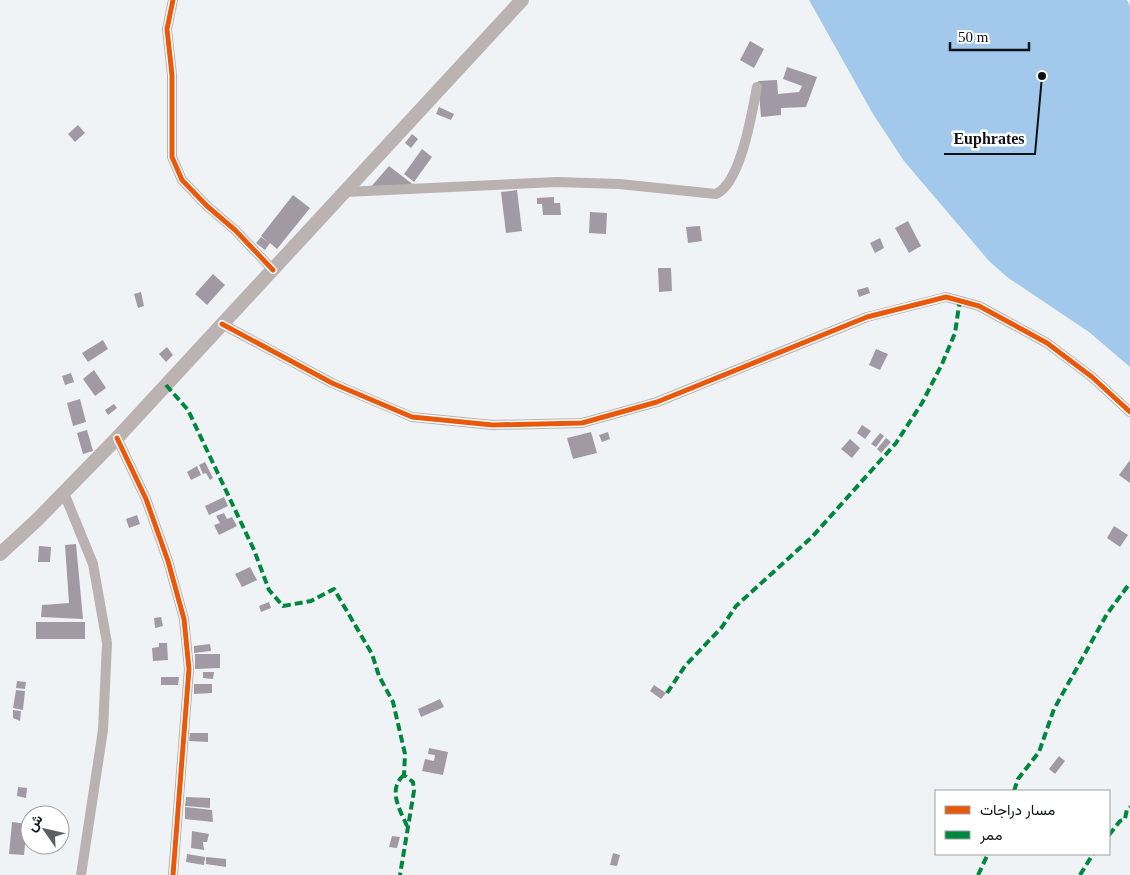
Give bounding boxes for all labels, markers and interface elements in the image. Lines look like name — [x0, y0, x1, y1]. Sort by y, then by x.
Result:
scale bar — [950, 20, 1029, 52]
text: 50 m — [958, 29, 989, 45]
callout: Euphrates — [944, 123, 1035, 154]
text: Euphrates — [953, 130, 1025, 148]
legend — [935, 790, 1110, 855]
text: مسار دراجات — [980, 802, 1055, 819]
north arrow — [20, 805, 70, 855]
text: ش — [24, 812, 46, 835]
text: ممر — [979, 827, 1002, 844]

